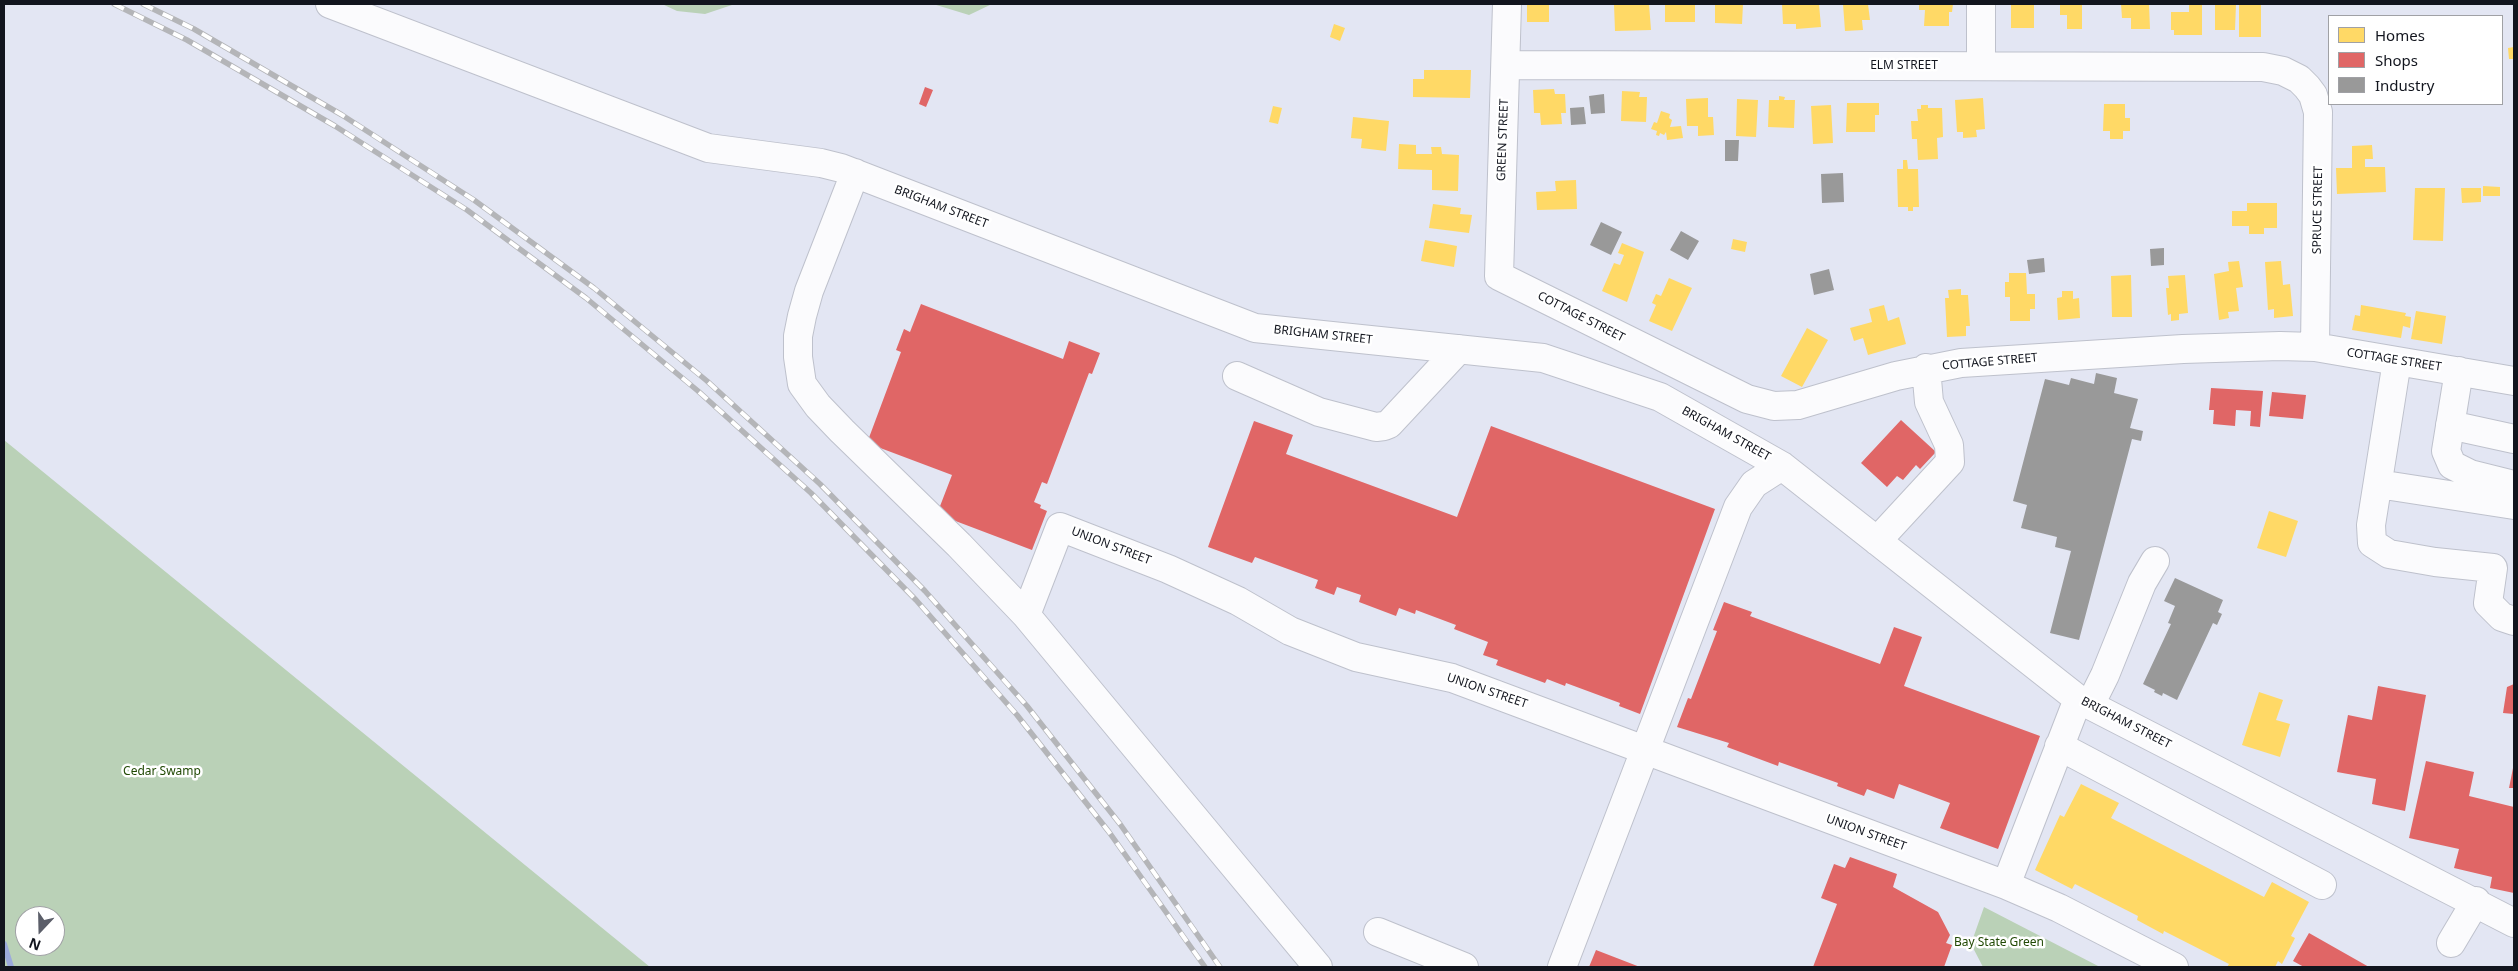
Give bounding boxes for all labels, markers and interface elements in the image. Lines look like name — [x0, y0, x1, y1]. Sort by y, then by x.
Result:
legend — [2328, 15, 2503, 105]
text: Homes — [2375, 25, 2425, 45]
text: Shops — [2375, 50, 2418, 70]
street label: ELM STREET — [1870, 59, 1938, 73]
text: Industry — [2375, 75, 2434, 95]
street label: GREEN STREET — [1494, 99, 1512, 181]
street label: SPRUCE STREET — [2310, 166, 2326, 254]
street label: BRIGHAM STREET — [892, 182, 990, 232]
street label: COTTAGE STREET — [1535, 289, 1627, 345]
street label: BRIGHAM STREET — [1273, 323, 1373, 347]
street label: COTTAGE STREET — [2346, 345, 2442, 375]
street label: COTTAGE STREET — [1942, 351, 2038, 373]
street label: BRIGHAM STREET — [1679, 404, 1773, 464]
street label: UNION STREET — [1069, 524, 1153, 568]
street label: UNION STREET — [1445, 670, 1529, 712]
street label: BRIGHAM STREET — [2078, 694, 2174, 752]
park label: Cedar Swamp — [123, 765, 201, 779]
street label: UNION STREET — [1824, 812, 1908, 854]
north arrow — [15, 906, 65, 956]
text: N — [26, 934, 44, 955]
park label: Bay State Green — [1954, 936, 2044, 950]

